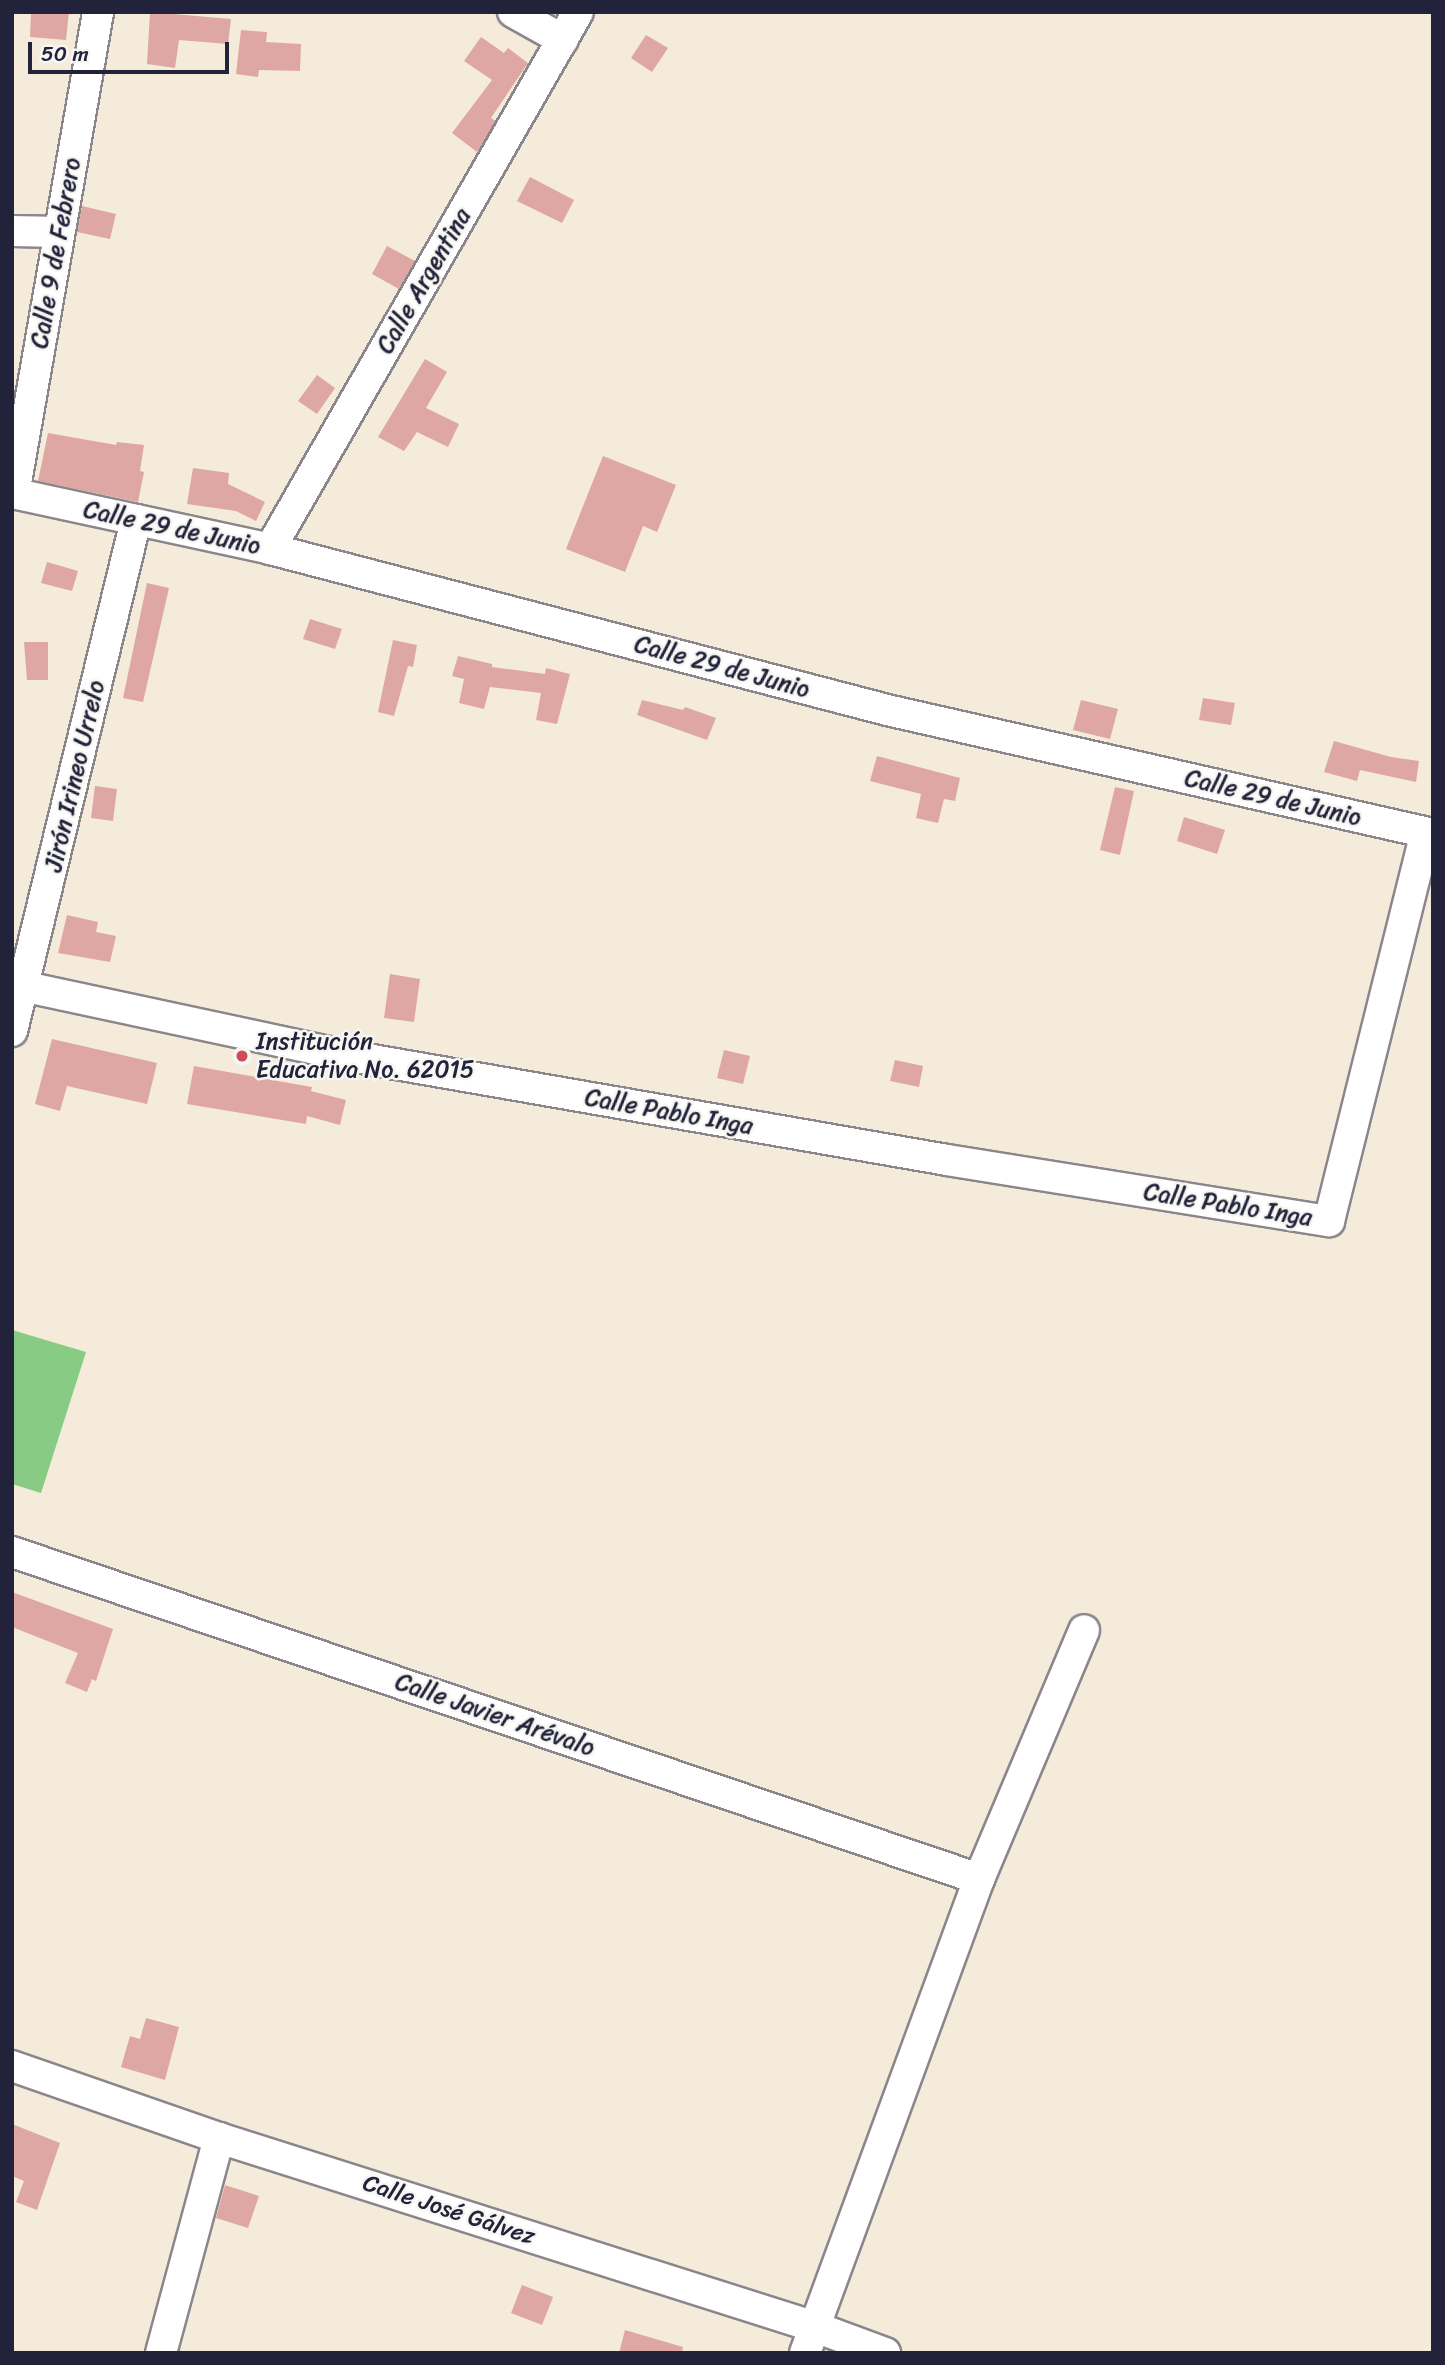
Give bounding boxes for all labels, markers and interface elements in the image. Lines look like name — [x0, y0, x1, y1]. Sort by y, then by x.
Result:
scale bar — [32, 28, 233, 72]
text: 50 m — [41, 35, 89, 73]
street label: Calle 9 de Febrero — [25, 155, 87, 351]
street label: Calle Argentina — [370, 203, 478, 359]
street label: Calle 29 de Junio — [81, 495, 263, 561]
street label: Calle 29 de Junio — [631, 630, 813, 704]
street label: Jirón Irineo Urrelo — [39, 678, 111, 874]
street label: Calle 29 de Junio — [1182, 764, 1364, 832]
place label: Institución Educativa No. 62015 — [256, 1028, 475, 1084]
marker: Institución Educativa No. 62015 — [234, 1048, 250, 1064]
street label: Calle Pablo Inga — [582, 1083, 756, 1141]
street label: Calle Pablo Inga — [1141, 1177, 1315, 1233]
street label: Calle Javier Arévalo — [392, 1667, 598, 1763]
street label: Calle José Gálvez — [358, 2168, 540, 2252]

